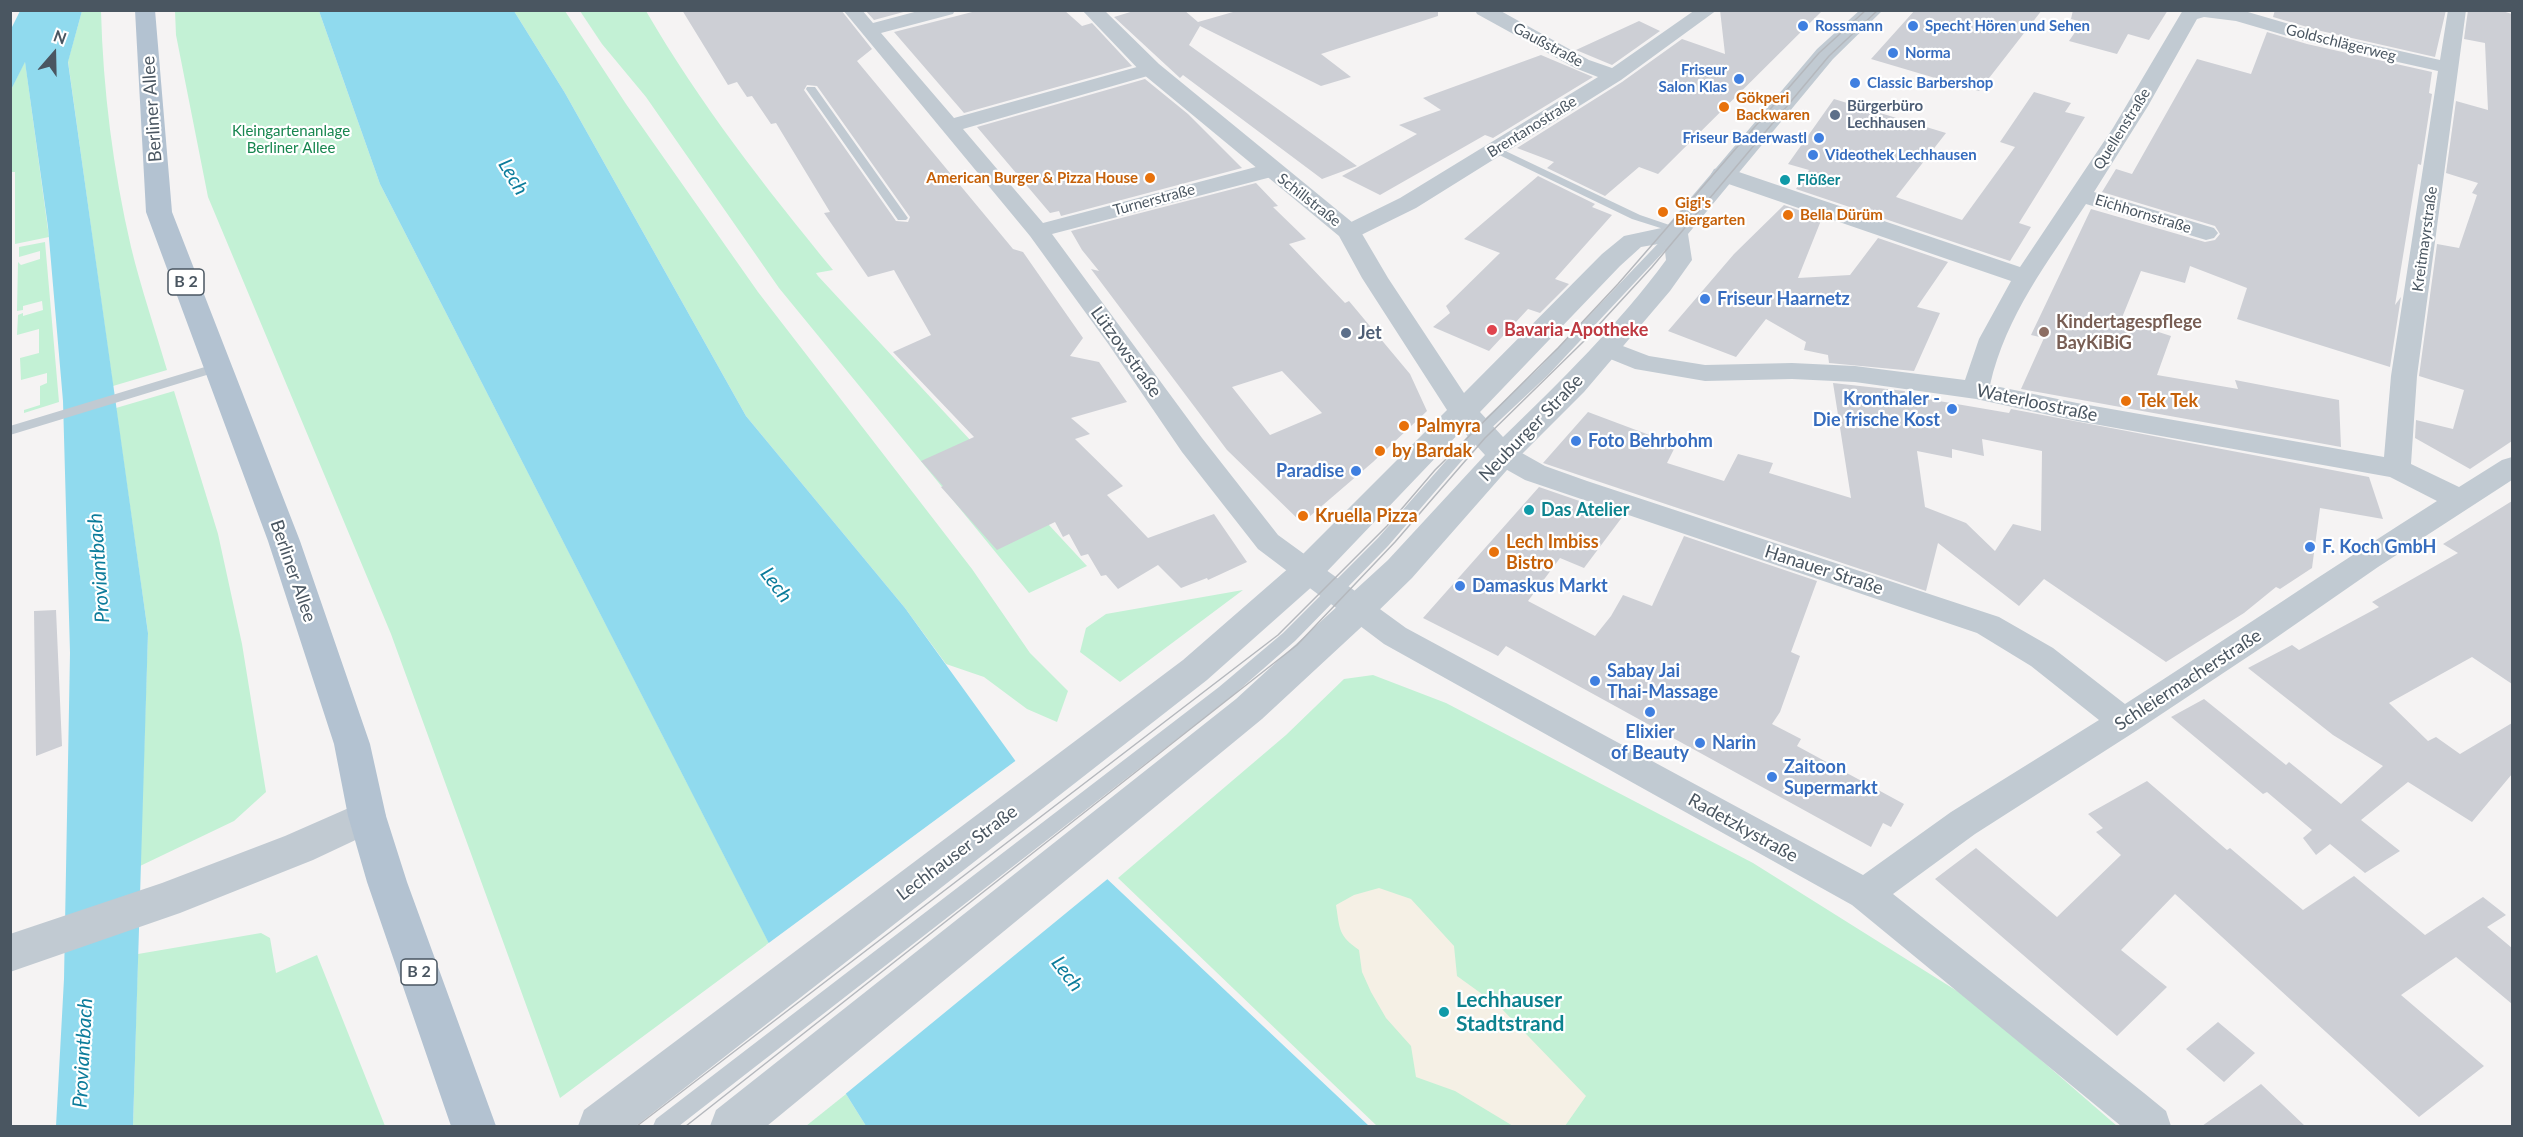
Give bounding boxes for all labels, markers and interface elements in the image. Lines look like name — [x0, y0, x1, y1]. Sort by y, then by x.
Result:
place label: Rossmann — [1815, 17, 1883, 35]
place label: Specht Hören und Sehen — [1925, 17, 2090, 35]
street label: Gaußstraße — [1510, 19, 1586, 71]
marker: Rossmann — [1796, 19, 1810, 33]
marker: Specht Hören und Sehen — [1906, 19, 1920, 33]
street label: Goldschlägerweg — [2284, 21, 2398, 65]
north arrow — [24, 24, 84, 84]
text: N — [51, 26, 69, 48]
place label: Norma — [1905, 44, 1951, 62]
marker: Norma — [1886, 46, 1900, 60]
street label: Berliner Allee — [138, 55, 166, 163]
place label: Friseur Salon Klas — [1659, 61, 1727, 96]
marker: Friseur Salon Klas — [1732, 72, 1746, 86]
place label: Classic Barbershop — [1867, 74, 1993, 92]
marker: Classic Barbershop — [1848, 76, 1862, 90]
street label: Quellenstraße — [2090, 85, 2154, 173]
place label: Gökperi Backwaren — [1736, 89, 1810, 124]
street label: Brentanostraße — [1484, 92, 1580, 162]
place label: Bürgerbüro Lechhausen — [1847, 97, 1926, 132]
marker: Gökperi Backwaren — [1717, 100, 1731, 114]
marker: Bürgerbüro Lechhausen — [1828, 108, 1842, 122]
park label: Kleingartenanlage Berliner Allee — [232, 122, 350, 157]
place label: Friseur Baderwastl — [1682, 129, 1807, 147]
marker: Friseur Baderwastl — [1812, 131, 1826, 145]
place label: Videothek Lechhausen — [1825, 146, 1977, 164]
marker: Videothek Lechhausen — [1806, 148, 1820, 162]
water label: Lech — [493, 155, 533, 199]
place label: American Burger & Pizza House — [926, 169, 1138, 187]
street label: Schillstraße — [1274, 170, 1344, 230]
marker: American Burger & Pizza House — [1143, 171, 1157, 185]
place label: Flößer — [1797, 171, 1840, 189]
marker: Flößer — [1778, 173, 1792, 187]
street label: Turnerstraße — [1111, 180, 1197, 220]
street label: Kreitmayrstraße — [2409, 185, 2441, 293]
street label: Eichhornstraße — [2093, 191, 2193, 237]
place label: Gigi's Biergarten — [1675, 194, 1745, 229]
marker: Gigi's Biergarten — [1656, 205, 1670, 219]
place label: Bella Dürüm — [1800, 206, 1883, 224]
marker: Bella Dürüm — [1781, 208, 1795, 222]
road number: B 2 — [168, 269, 204, 295]
place label: Friseur Haarnetz — [1717, 288, 1850, 310]
marker: Friseur Haarnetz — [1698, 292, 1712, 306]
street label: Lützowstraße — [1086, 302, 1166, 402]
place label: Kindertagespflege BayKiBiG — [2056, 311, 2202, 354]
place label: Bavaria-Apotheke — [1504, 319, 1648, 341]
place label: Jet — [1358, 322, 1382, 344]
marker: Bavaria-Apotheke — [1485, 323, 1499, 337]
marker: Kindertagespflege BayKiBiG — [2037, 325, 2051, 339]
marker: Jet — [1339, 326, 1353, 340]
street label: Neuburger Straße — [1474, 370, 1588, 486]
street label: Waterloostraße — [1975, 380, 2099, 426]
place label: Kronthaler - Die frische Kost — [1813, 388, 1940, 430]
place label: Tek Tek — [2138, 390, 2198, 412]
marker: Tek Tek — [2119, 394, 2133, 408]
marker: Kronthaler - Die frische Kost — [1945, 402, 1959, 416]
place label: Palmyra — [1416, 415, 1481, 437]
marker: Palmyra — [1397, 419, 1411, 433]
place label: Foto Behrbohm — [1588, 430, 1713, 452]
marker: Foto Behrbohm — [1569, 434, 1583, 448]
place label: by Bardak — [1392, 440, 1472, 462]
marker: by Bardak — [1373, 444, 1387, 458]
place label: Paradise — [1276, 460, 1344, 482]
marker: Paradise — [1349, 464, 1363, 478]
place label: Das Atelier — [1541, 499, 1629, 521]
marker: Das Atelier — [1522, 503, 1536, 517]
place label: Kruella Pizza — [1315, 505, 1418, 527]
marker: Kruella Pizza — [1296, 509, 1310, 523]
water label: Proviantbach — [83, 512, 115, 624]
street label: Berliner Allee — [265, 517, 321, 625]
place label: Lech Imbiss Bistro — [1506, 531, 1599, 574]
place label: F. Koch GmbH — [2322, 536, 2436, 558]
marker: F. Koch GmbH — [2303, 540, 2317, 554]
street label: Hanauer Straße — [1762, 541, 1886, 599]
marker: Lech Imbiss Bistro — [1487, 545, 1501, 559]
water label: Lech — [755, 563, 797, 607]
place label: Damaskus Markt — [1472, 575, 1608, 597]
marker: Damaskus Markt — [1453, 579, 1467, 593]
street label: Schleiermacherstraße — [2111, 625, 2265, 735]
place label: Sabay Jai Thai-Massage — [1607, 660, 1718, 702]
marker: Sabay Jai Thai-Massage — [1588, 674, 1602, 688]
marker: Elixier of Beauty — [1643, 705, 1657, 719]
place label: Elixier of Beauty — [1611, 721, 1689, 764]
place label: Narin — [1712, 732, 1756, 754]
marker: Narin — [1693, 736, 1707, 750]
place label: Zaitoon Supermarkt — [1784, 756, 1878, 798]
marker: Zaitoon Supermarkt — [1765, 770, 1779, 784]
street label: Radetzkystraße — [1684, 789, 1802, 867]
street label: Lechhauser Straße — [892, 801, 1022, 905]
water label: Lech — [1046, 952, 1088, 996]
road number: B 2 — [401, 959, 437, 985]
place label: Lechhauser Stadtstrand — [1456, 987, 1564, 1037]
water label: Proviantbach — [68, 997, 98, 1109]
marker: Lechhauser Stadtstrand — [1437, 1005, 1451, 1019]

